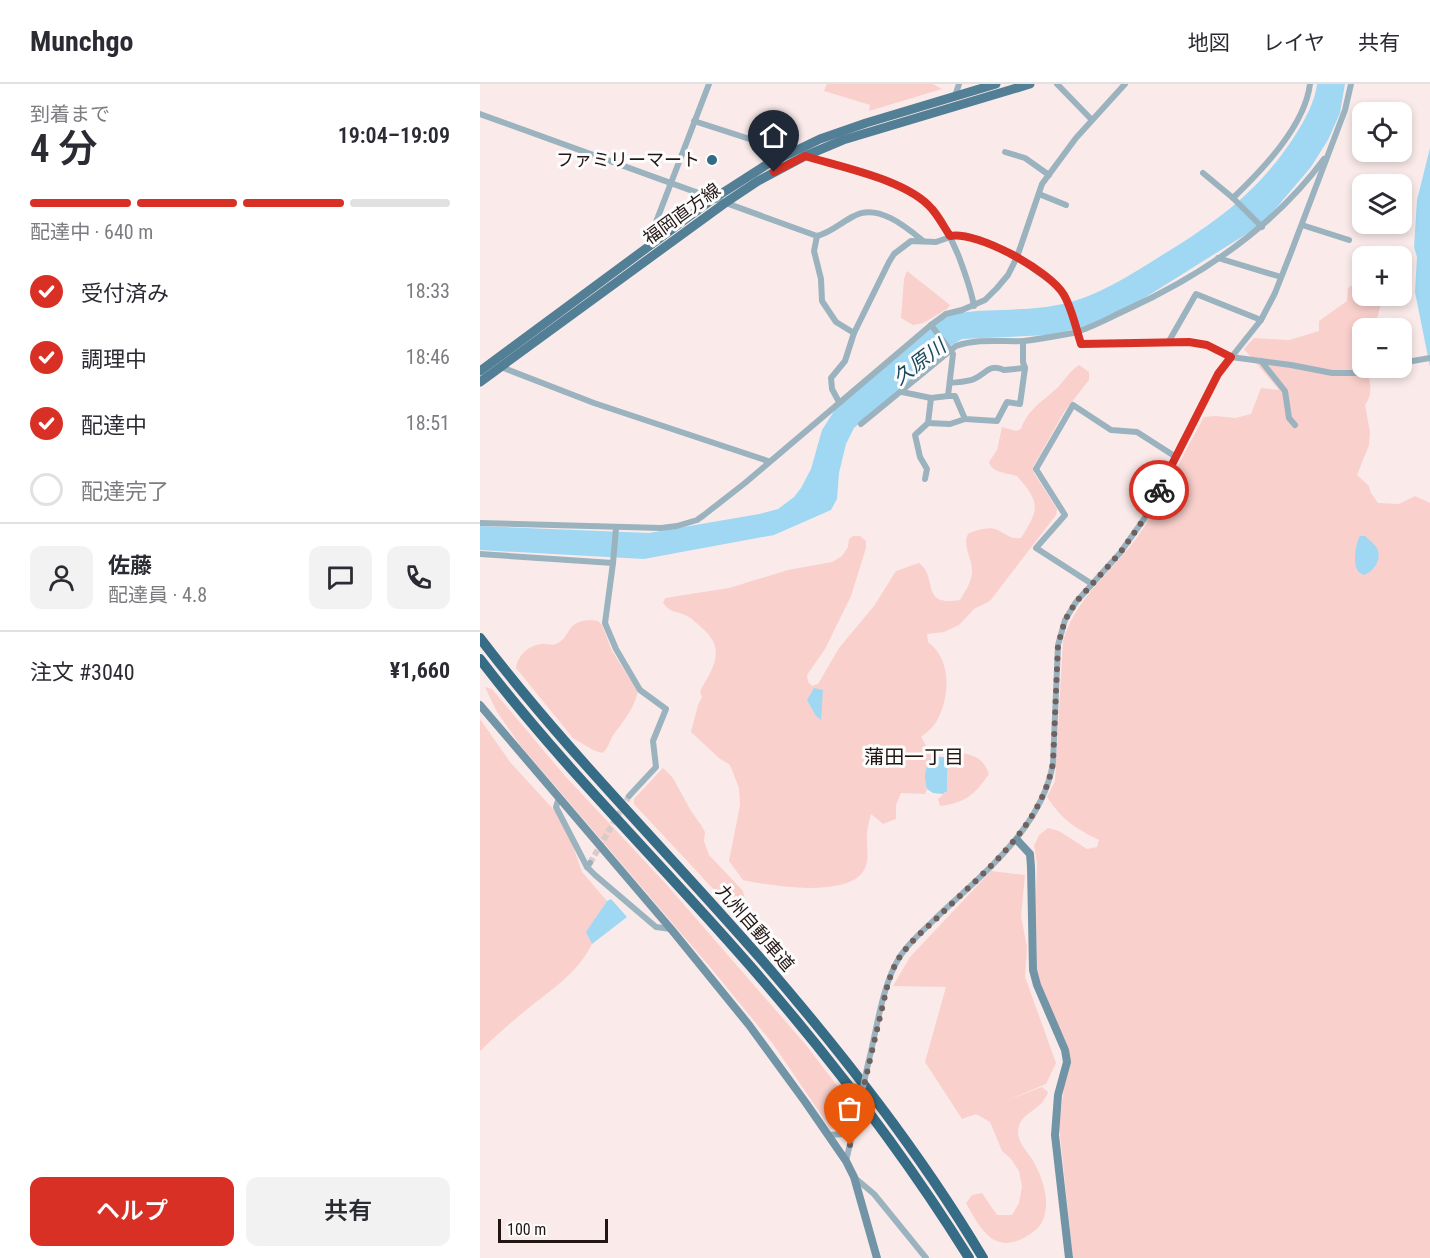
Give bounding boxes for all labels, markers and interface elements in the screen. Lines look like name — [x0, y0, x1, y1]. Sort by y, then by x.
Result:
text: Munchgo — [30, 25, 133, 58]
text: 地図 — [1188, 31, 1230, 55]
text: レイヤ — [1263, 31, 1325, 55]
text: 共有 — [1358, 31, 1400, 55]
text: 到着まで — [30, 102, 110, 126]
map controls — [1352, 102, 1412, 378]
button: locate — [1352, 102, 1412, 162]
pin — [748, 110, 799, 172]
icon: home — [757, 119, 790, 152]
text: 19:04–19:09 — [338, 123, 450, 148]
text: 4 分 — [30, 126, 98, 172]
place label: ファミリーマート — [556, 149, 700, 170]
marker: ファミリーマート — [705, 153, 719, 167]
button: layers — [1352, 174, 1412, 234]
street label: 福岡直方線 — [639, 179, 724, 249]
text: 配達中 · 640 m — [30, 220, 153, 244]
button: + — [1352, 246, 1412, 306]
icon: check — [30, 275, 63, 308]
text: 18:33 — [406, 279, 450, 303]
text: 受付済み — [81, 281, 169, 306]
button: − — [1352, 318, 1412, 378]
water label: 久原川 — [888, 333, 952, 390]
icon: check — [30, 341, 63, 374]
text: 18:46 — [406, 345, 450, 369]
text: 調理中 — [81, 347, 147, 372]
icon: check — [30, 407, 63, 440]
text: 18:51 — [406, 411, 450, 435]
text: 配達中 — [81, 413, 147, 438]
courier — [1129, 460, 1189, 520]
icon: bike — [1143, 474, 1176, 507]
text: 配達完了 — [81, 479, 169, 504]
button: person — [30, 546, 93, 609]
button: chat — [309, 546, 372, 609]
button: phone — [387, 546, 450, 609]
text: 佐藤 — [108, 553, 152, 578]
text: 配達員 · 4.8 — [108, 583, 207, 607]
text: ¥1,660 — [390, 658, 450, 683]
text: 注文 #3040 — [30, 660, 135, 685]
district label: 蒲田一丁目 — [864, 745, 964, 769]
street label: 九州自動車道 — [712, 880, 799, 975]
pin — [824, 1083, 875, 1145]
icon: bag — [833, 1092, 866, 1125]
button: ヘルプ — [30, 1177, 234, 1246]
button: 共有 — [246, 1177, 450, 1246]
scale bar — [498, 1216, 608, 1244]
text: 100 m — [507, 1220, 546, 1239]

